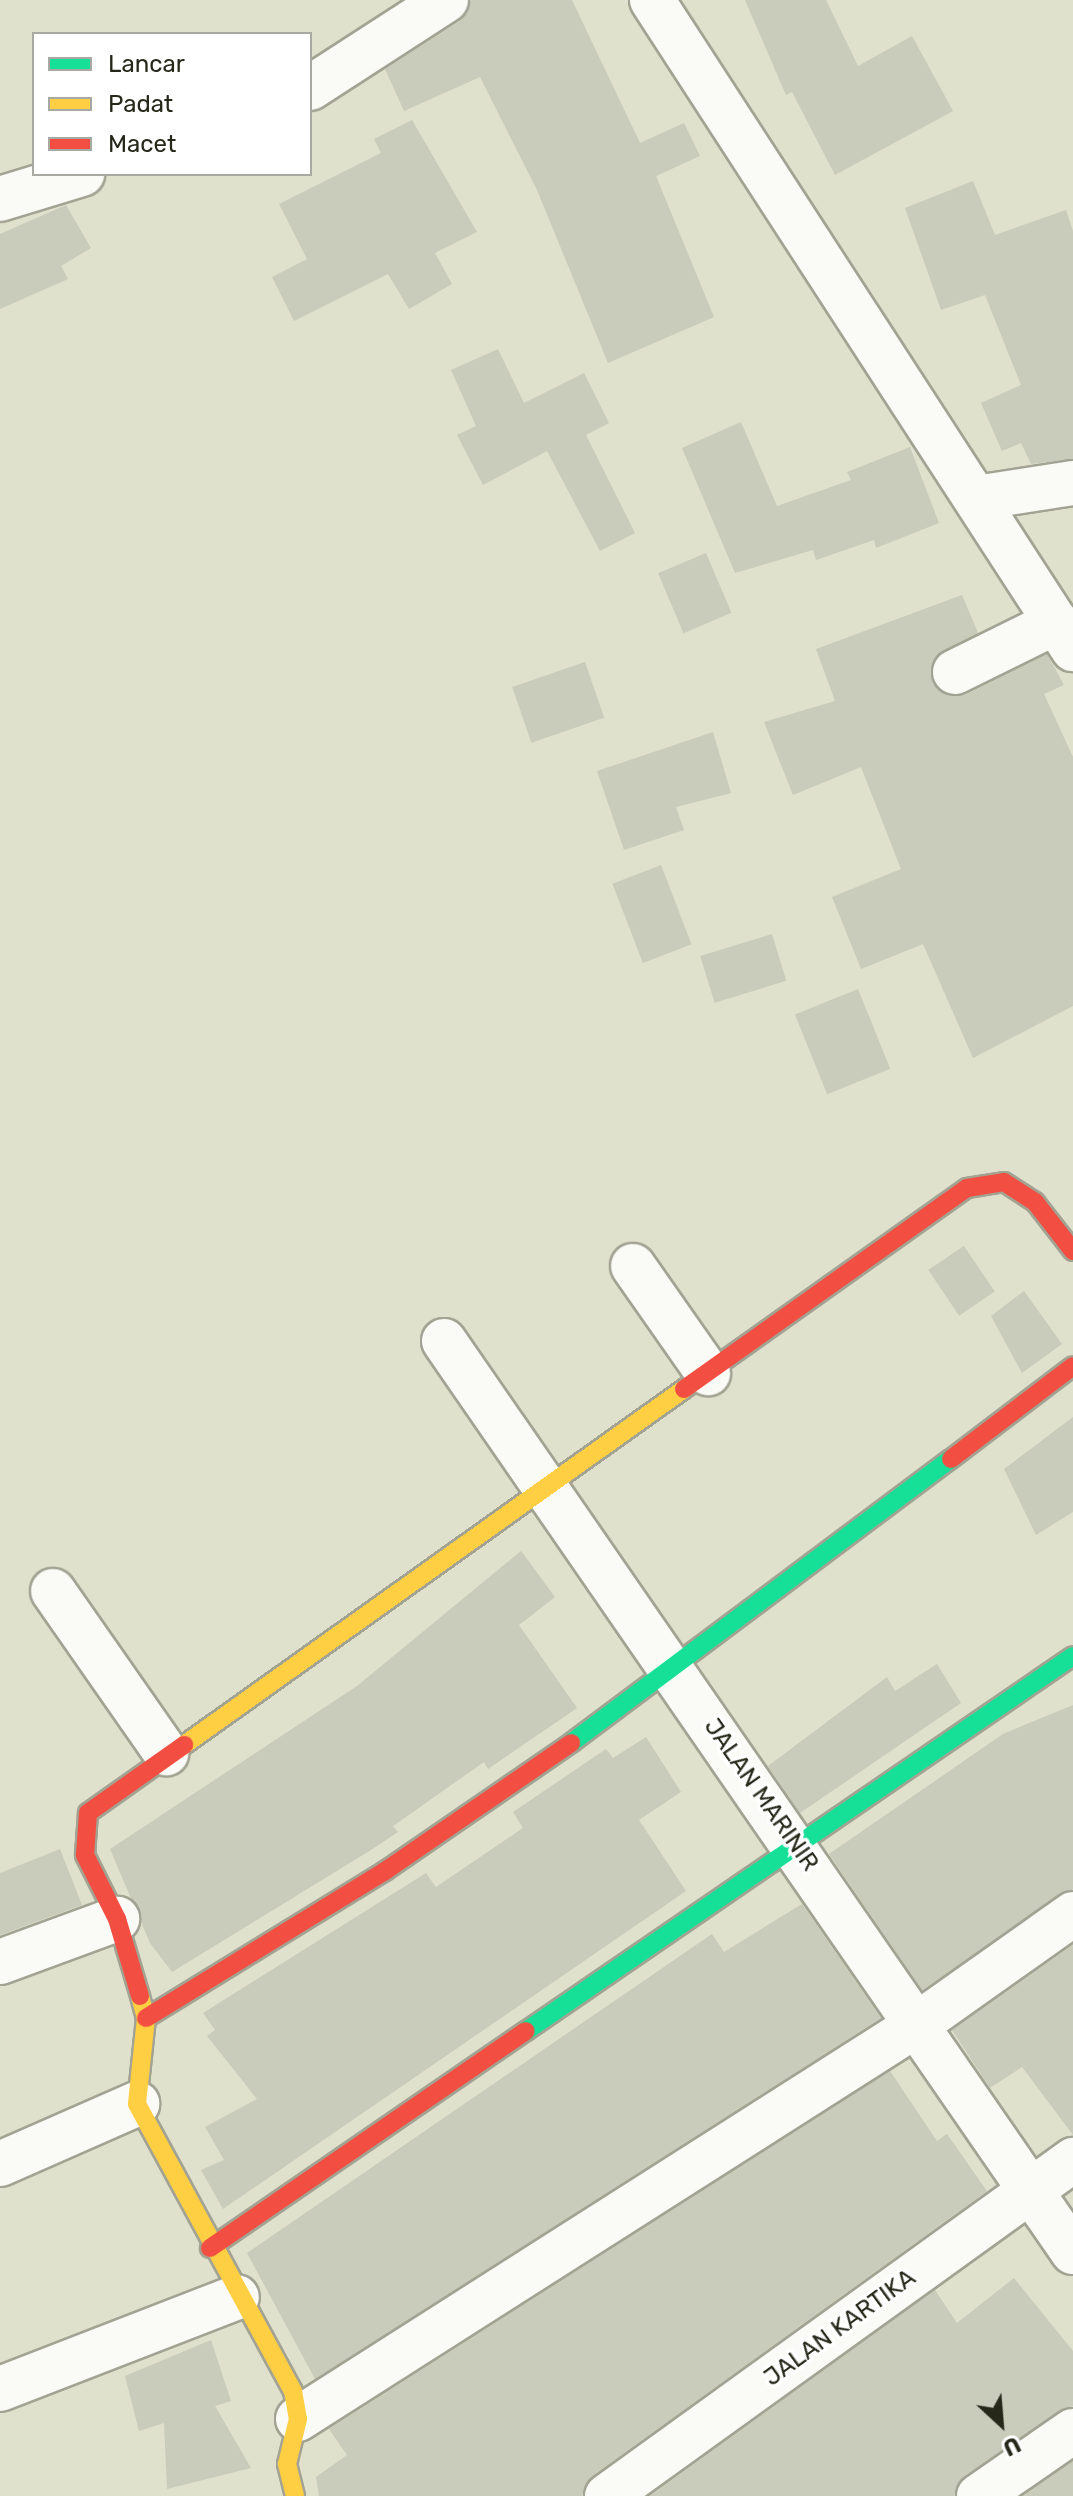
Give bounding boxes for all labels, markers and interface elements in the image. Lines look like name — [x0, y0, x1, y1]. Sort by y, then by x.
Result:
legend — [32, 32, 312, 176]
text: Lancar — [108, 50, 185, 78]
text: Padat — [108, 90, 173, 118]
text: Macet — [108, 130, 176, 158]
street label: JALAN MARINIR — [698, 1713, 824, 1877]
street label: JALAN KARTIKA — [759, 2263, 921, 2393]
north arrow — [961, 2384, 1041, 2464]
text: U — [999, 2430, 1025, 2462]

